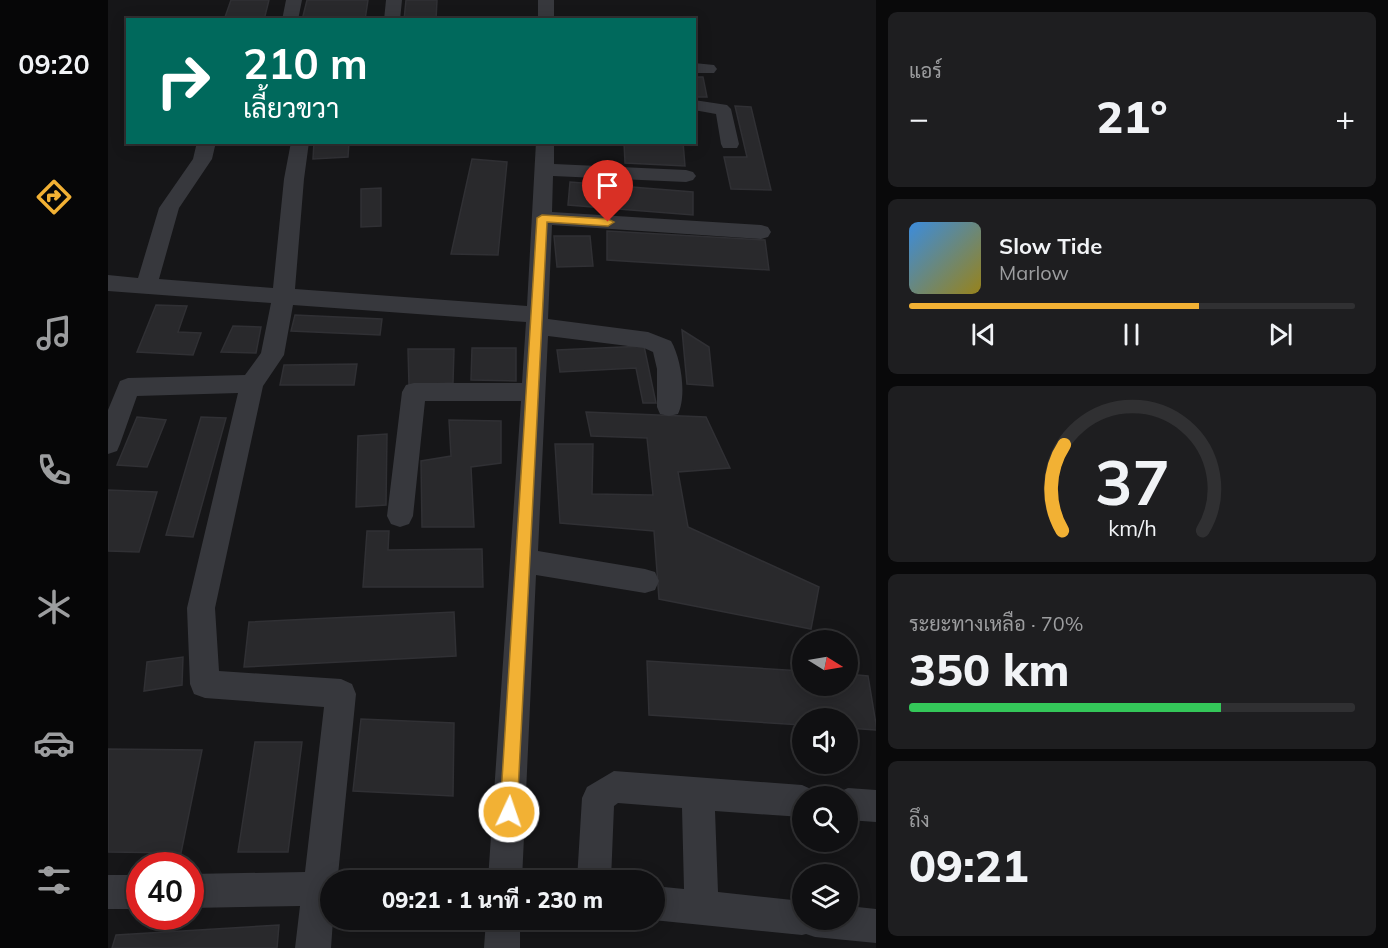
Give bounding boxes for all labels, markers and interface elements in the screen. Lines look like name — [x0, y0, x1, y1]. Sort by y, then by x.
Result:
text: 210 m — [243, 37, 368, 90]
icon: right — [144, 42, 222, 120]
text: 09:20 — [18, 47, 90, 81]
text: แอร์ — [909, 58, 942, 83]
text: 21° — [1096, 88, 1168, 144]
text: เลี้ยวขวา — [243, 91, 339, 125]
text: − — [909, 97, 929, 138]
text: + — [1335, 97, 1355, 138]
pin — [582, 160, 633, 222]
icon: arrive — [591, 169, 624, 202]
icon: directions — [33, 176, 75, 218]
text: Slow Tide — [999, 232, 1102, 260]
text: Marlow — [999, 260, 1069, 285]
icon: music — [33, 312, 75, 354]
icon: previous — [967, 318, 1000, 351]
icon: pause — [1115, 318, 1148, 351]
icon: next — [1264, 318, 1297, 351]
text: 37 — [1095, 442, 1169, 521]
icon: phone — [33, 449, 75, 491]
text: km/h — [1108, 514, 1156, 541]
icon: climate — [33, 586, 75, 628]
text: ระยะทางเหลือ · 70% — [909, 611, 1083, 636]
north arrow — [792, 630, 858, 696]
map controls — [792, 630, 858, 930]
text: 350 km — [909, 641, 1070, 697]
button: sound — [792, 708, 858, 774]
icon: car — [33, 722, 75, 764]
position arrow — [477, 780, 541, 844]
button: search — [792, 786, 858, 852]
text: ถึง — [909, 807, 930, 832]
text: 09:21 — [909, 837, 1029, 893]
speed limit sign: 40 — [126, 852, 204, 930]
icon: filters — [33, 859, 75, 901]
button: layers — [792, 864, 858, 930]
text: 09:21 · 1 นาที · 230 m — [382, 886, 603, 914]

